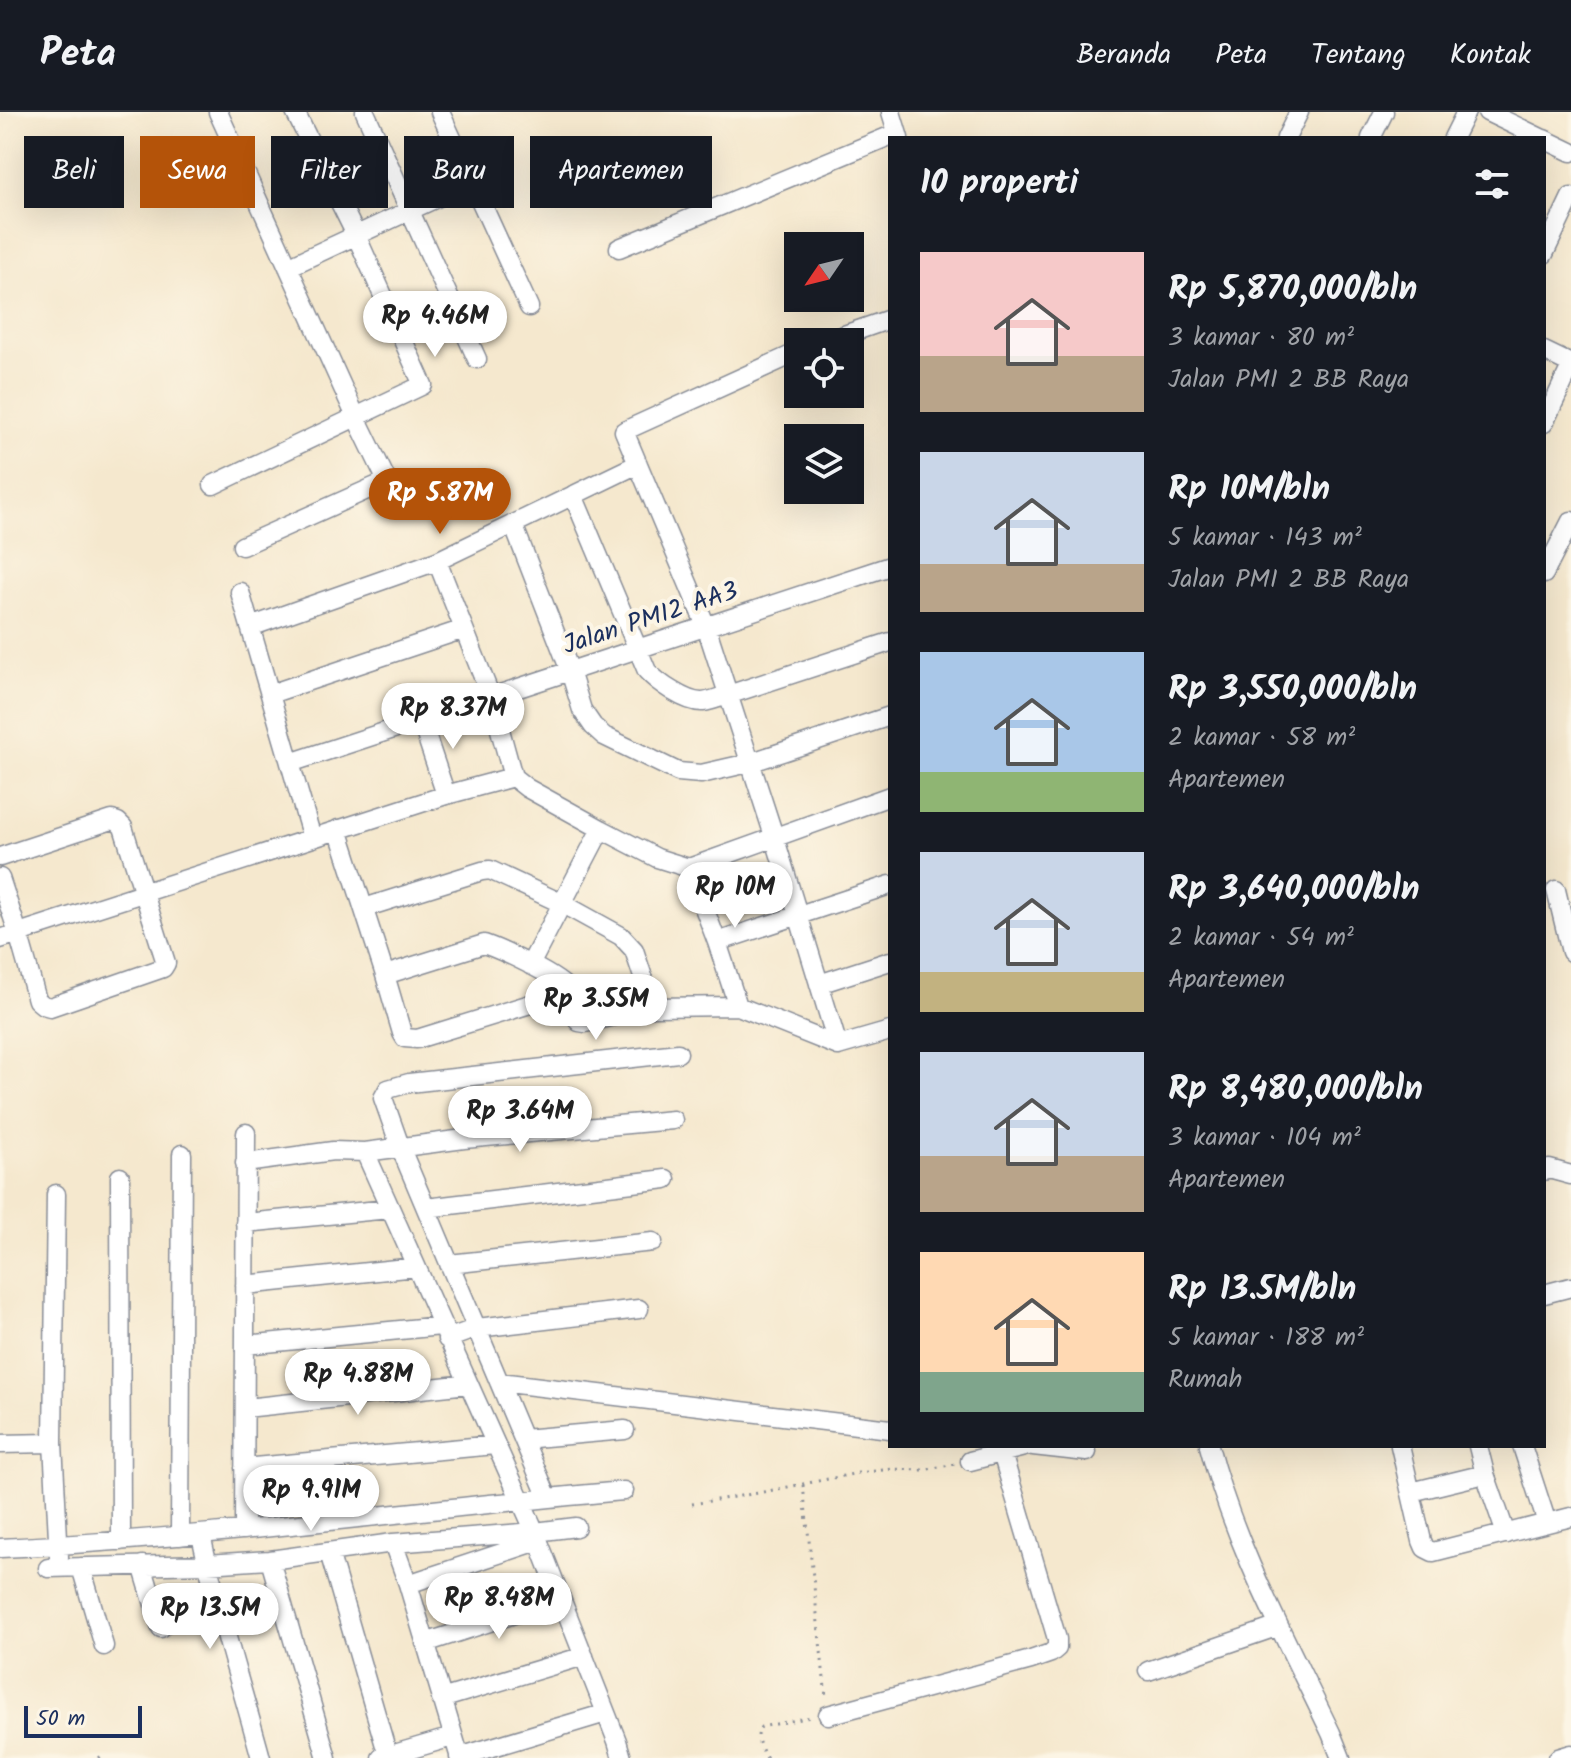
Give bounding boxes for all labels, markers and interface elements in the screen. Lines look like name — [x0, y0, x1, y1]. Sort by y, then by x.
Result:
text: Peta — [40, 25, 116, 85]
text: Beranda — [1076, 33, 1171, 78]
text: Peta — [1215, 33, 1267, 78]
text: Tentang — [1311, 33, 1406, 78]
text: Kontak — [1450, 33, 1531, 78]
chip: Beli — [24, 136, 124, 208]
chip: Sewa — [140, 136, 255, 208]
chip: Filter — [271, 136, 388, 208]
chip: Baru — [404, 136, 514, 208]
chip: Apartemen — [530, 136, 712, 208]
text: 10 properti — [920, 157, 1078, 211]
icon: filters — [1470, 162, 1514, 206]
north arrow — [784, 232, 864, 312]
map controls — [784, 232, 864, 504]
text: Rp 5,870,000/bln — [1168, 263, 1417, 317]
icon: home — [984, 284, 1080, 380]
pin: Rp 4.46M — [352, 291, 518, 359]
text: Rp 4.46M — [381, 296, 489, 338]
text: 3 kamar · 80 m² — [1168, 317, 1354, 359]
button: locate — [784, 328, 864, 408]
text: Jalan PMI 2 BB Raya — [1168, 359, 1409, 401]
button: layers — [784, 424, 864, 504]
text: Rp 10M/bln — [1168, 463, 1330, 517]
pin: Rp 5.87M — [357, 468, 523, 536]
text: Rp 5.87M — [387, 473, 493, 515]
icon: home — [984, 484, 1080, 580]
text: 5 kamar · 143 m² — [1168, 517, 1362, 559]
text: Jalan PMI 2 BB Raya — [1168, 559, 1409, 601]
street label: Jalan PMI2 AA3 — [558, 571, 744, 667]
text: Rp 3,550,000/bln — [1168, 663, 1417, 717]
pin: Rp 8.37M — [370, 683, 536, 751]
icon: home — [984, 684, 1080, 780]
text: Rp 8.37M — [399, 688, 507, 730]
text: 2 kamar · 58 m² — [1168, 717, 1355, 759]
text: Apartemen — [1168, 759, 1285, 801]
pin: Rp 10M — [670, 862, 800, 930]
text: Rp 3,640,000/bln — [1168, 863, 1420, 917]
text: Rp 10M — [695, 867, 775, 909]
icon: home — [984, 884, 1080, 980]
text: 2 kamar · 54 m² — [1168, 917, 1354, 959]
text: Apartemen — [1168, 959, 1285, 1001]
pin: Rp 3.55M — [513, 974, 679, 1042]
text: Rp 3.55M — [543, 979, 649, 1021]
text: Rp 8,480,000/bln — [1168, 1063, 1423, 1117]
icon: home — [984, 1084, 1080, 1180]
pin: Rp 3.64M — [437, 1086, 603, 1154]
text: Rp 3.64M — [466, 1091, 574, 1133]
text: 3 kamar · 104 m² — [1168, 1117, 1361, 1159]
text: Apartemen — [1168, 1159, 1285, 1201]
text: Rp 13.5M/bln — [1168, 1263, 1356, 1317]
icon: home — [984, 1284, 1080, 1380]
text: 5 kamar · 188 m² — [1168, 1317, 1364, 1359]
pin: Rp 4.88M — [275, 1349, 441, 1417]
text: Rp 4.88M — [303, 1354, 413, 1396]
text: Rumah — [1168, 1359, 1243, 1401]
pin: Rp 9.91M — [228, 1465, 394, 1533]
text: Rp 9.91M — [261, 1470, 361, 1512]
pin: Rp 8.48M — [416, 1573, 582, 1641]
text: Rp 8.48M — [444, 1578, 554, 1620]
pin: Rp 13.5M — [127, 1583, 293, 1651]
text: Rp 13.5M — [160, 1588, 260, 1630]
scale bar — [24, 1702, 142, 1738]
text: 50 m — [36, 1702, 85, 1737]

